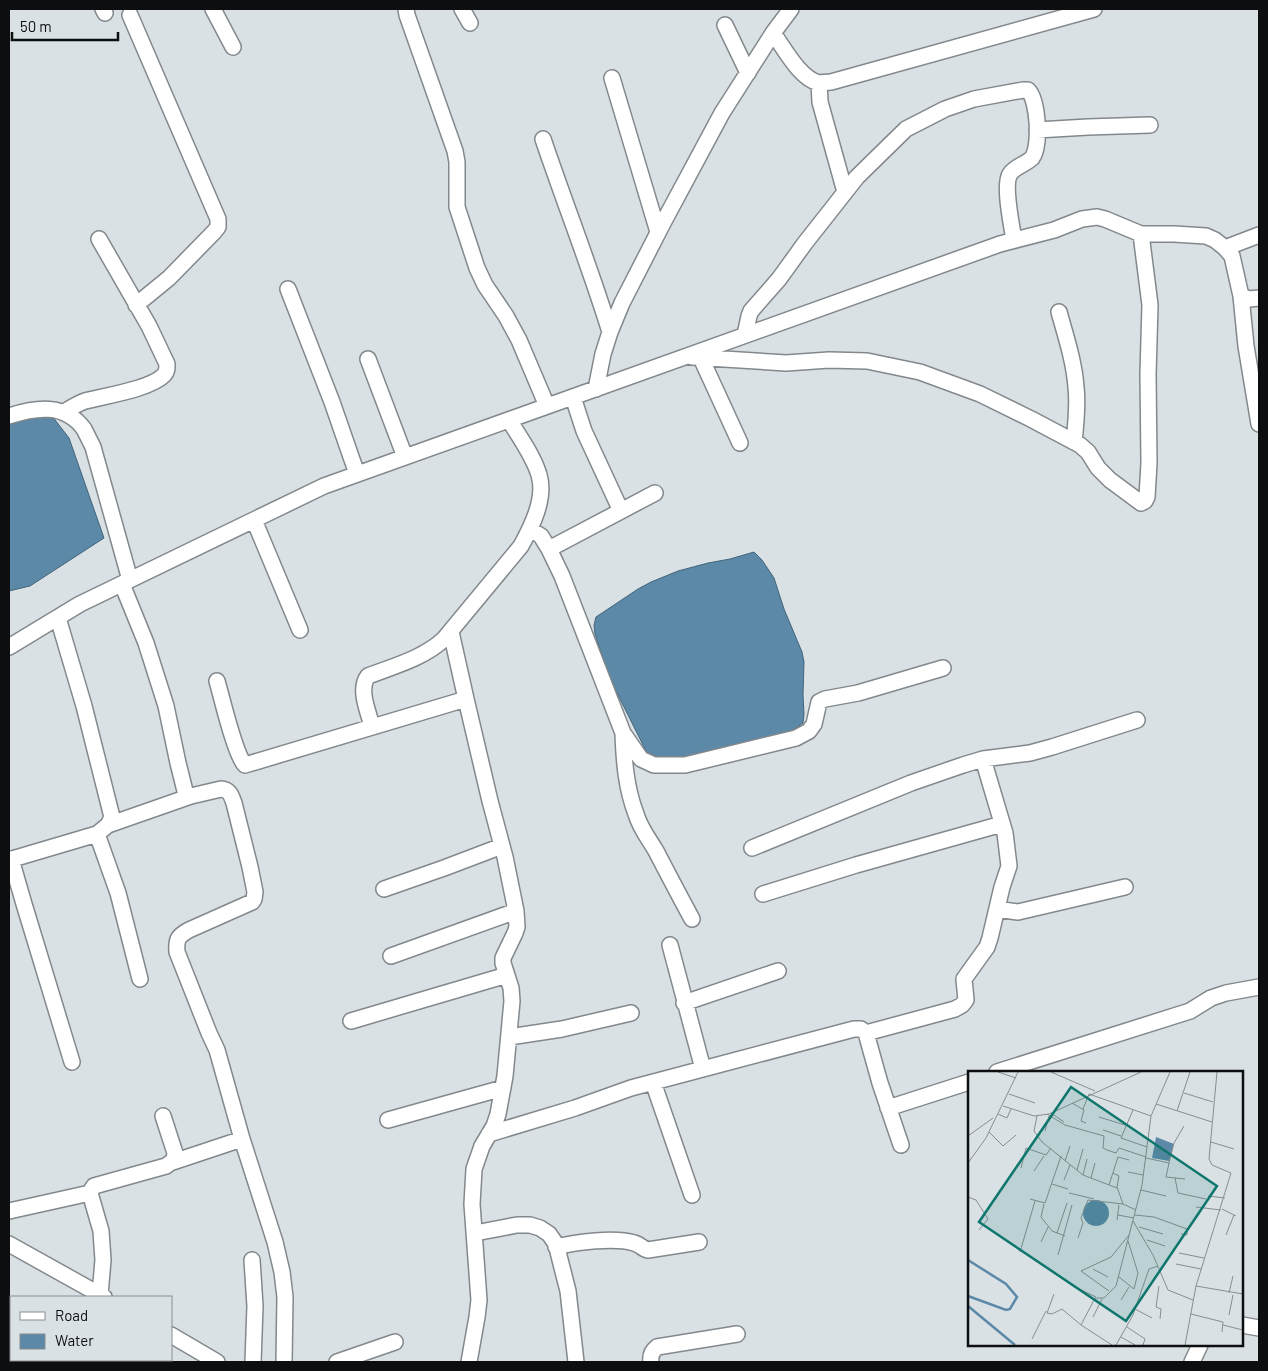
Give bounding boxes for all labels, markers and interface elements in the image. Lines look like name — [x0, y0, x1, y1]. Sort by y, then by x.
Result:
scale bar — [12, 10, 119, 42]
text: 50 m — [20, 17, 52, 35]
inset map — [968, 1071, 1243, 1346]
legend — [10, 1296, 172, 1361]
text: Road — [55, 1306, 88, 1324]
text: Water — [55, 1331, 94, 1349]

